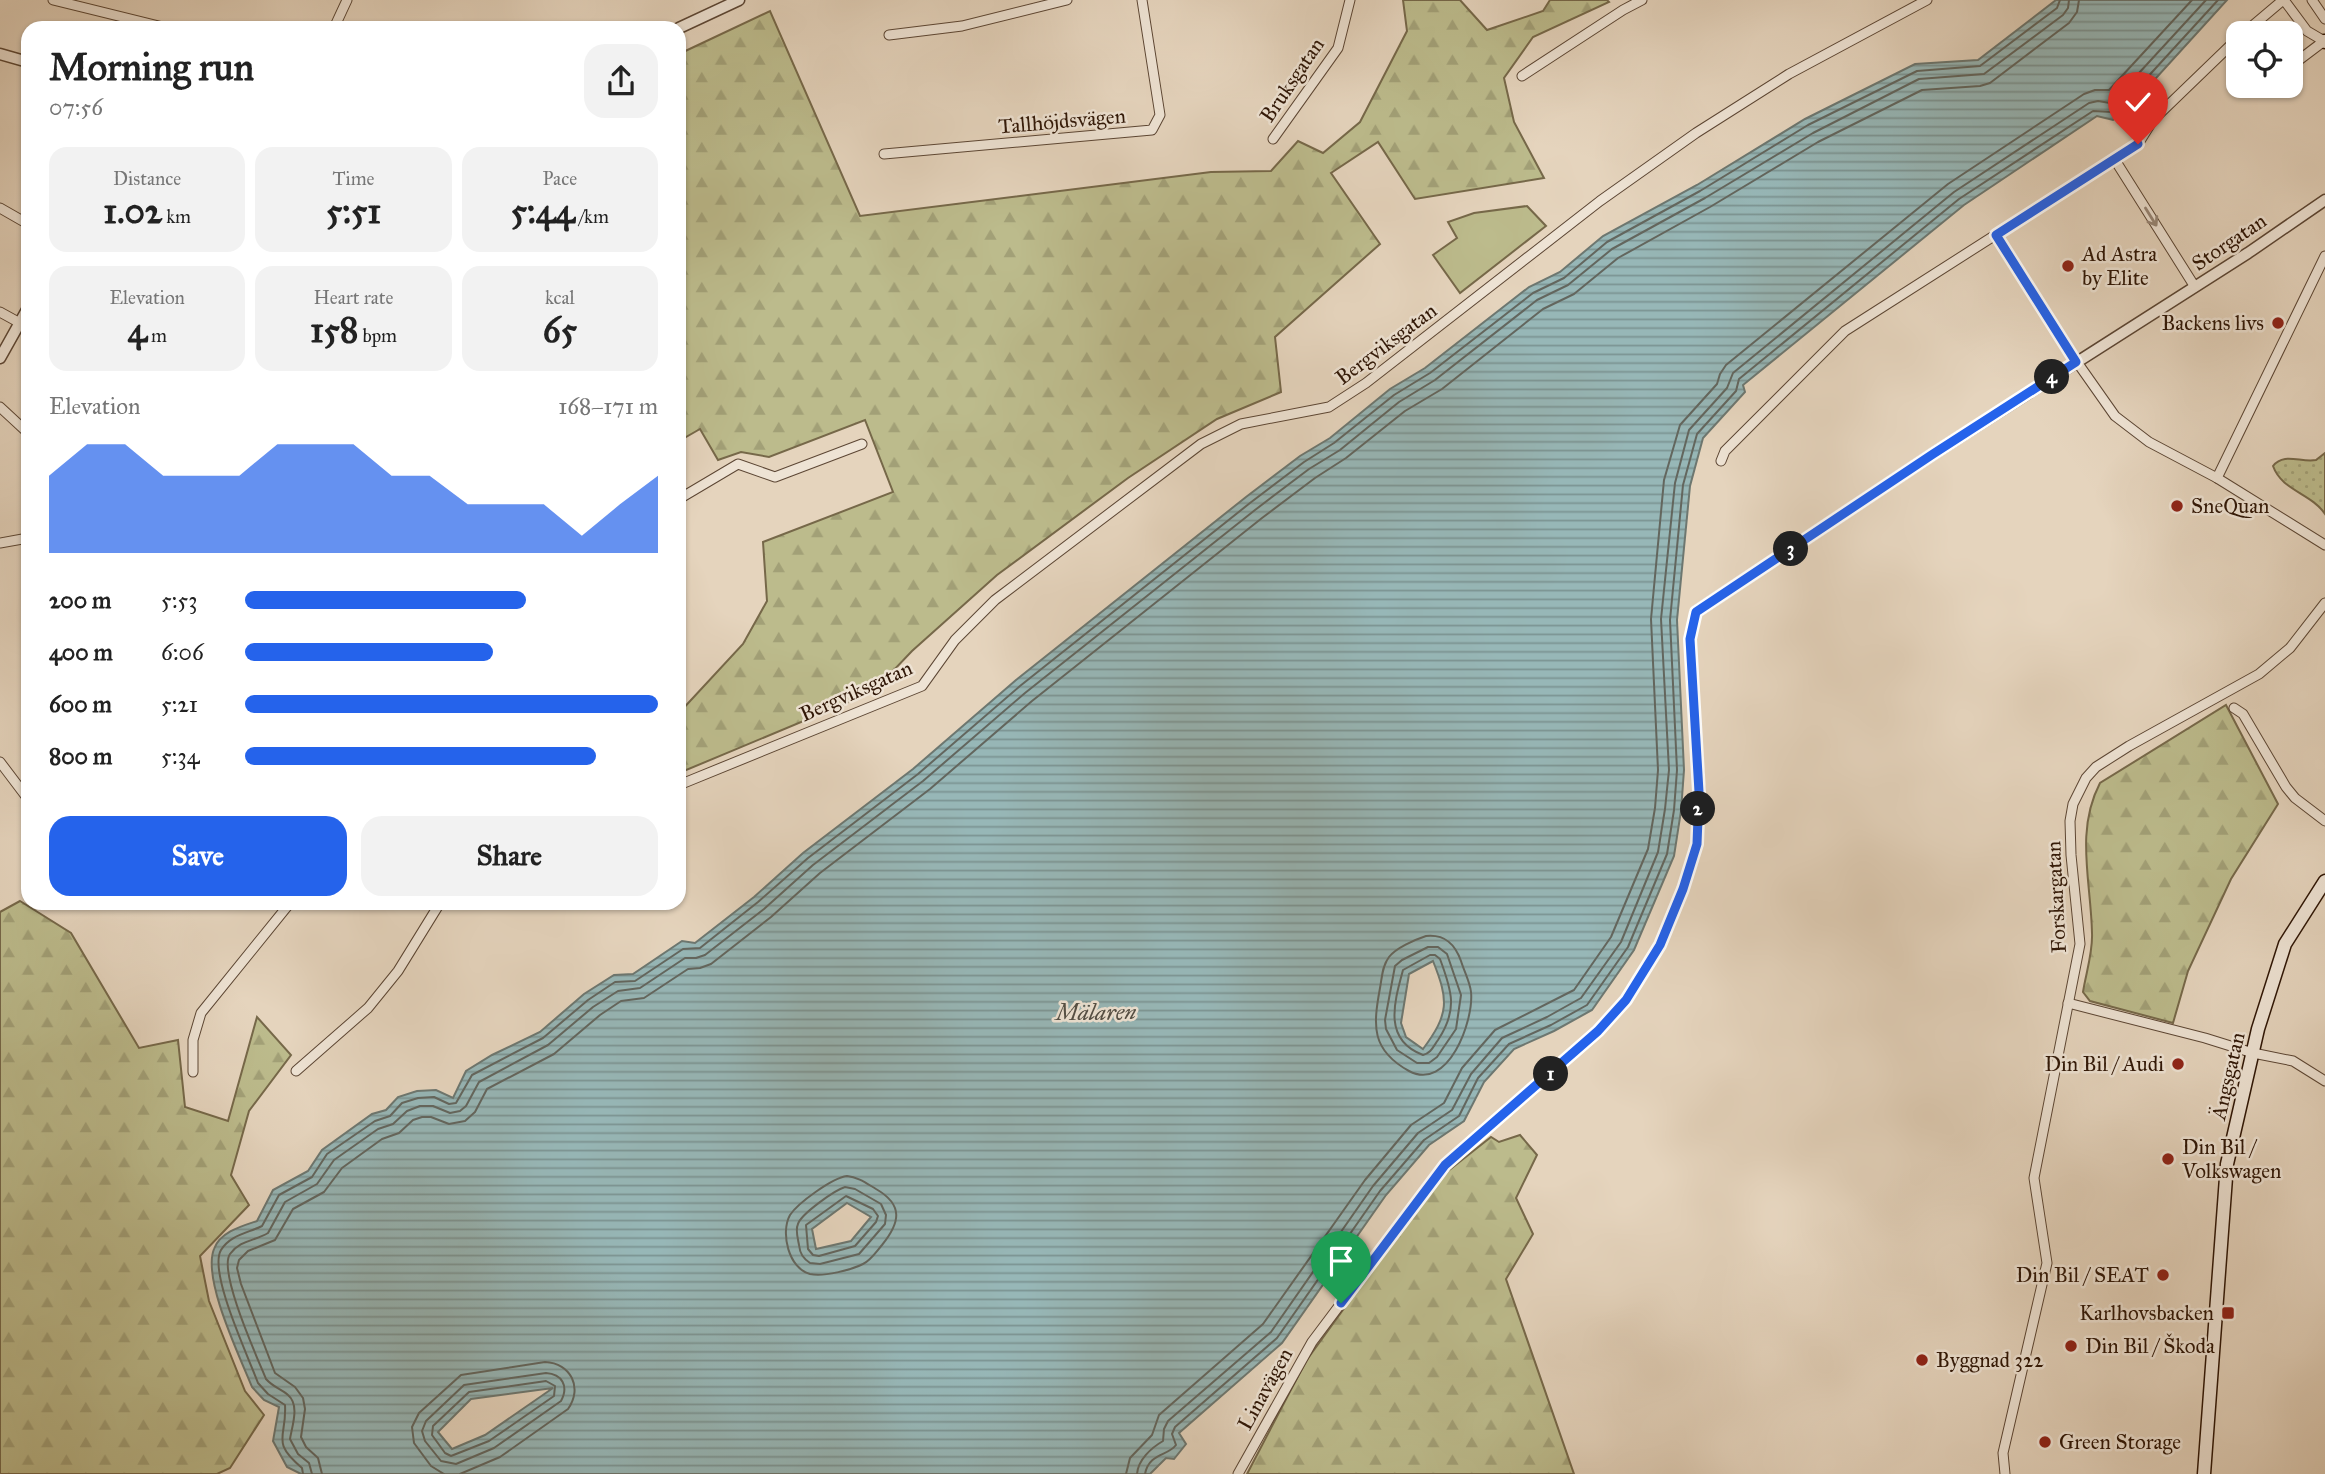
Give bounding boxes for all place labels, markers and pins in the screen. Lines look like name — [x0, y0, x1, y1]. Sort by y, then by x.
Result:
pin — [2108, 72, 2168, 144]
place label: Ad Astra by Elite — [2081, 241, 2157, 291]
marker: Ad Astra by Elite — [2060, 258, 2076, 274]
place label: Backens livs — [2161, 310, 2264, 336]
marker: Backens livs — [2270, 315, 2286, 331]
pin: 4 — [2035, 360, 2070, 394]
place label: SneQuan — [2191, 493, 2269, 519]
marker: SneQuan — [2169, 498, 2185, 514]
pin: 3 — [1774, 532, 1809, 566]
pin: 2 — [1680, 792, 1716, 826]
place label: Din Bil / Audi — [2044, 1051, 2164, 1077]
pin: 1 — [1534, 1056, 1568, 1092]
marker: Din Bil / Audi — [2170, 1056, 2186, 1072]
place label: Din Bil / Volkswagen — [2181, 1134, 2281, 1184]
marker: Din Bil / Volkswagen — [2160, 1151, 2176, 1167]
pin — [1311, 1231, 1371, 1303]
place label: Din Bil / SEAT — [2016, 1262, 2149, 1288]
marker: Din Bil / SEAT — [2155, 1267, 2171, 1283]
place label: Karlhovsbacken — [2079, 1300, 2214, 1326]
marker: Karlhovsbacken — [2220, 1305, 2236, 1321]
place label: Din Bil / Škoda — [2085, 1333, 2215, 1359]
marker: Din Bil / Škoda — [2063, 1338, 2079, 1354]
place label: Byggnad 322 — [1936, 1347, 2044, 1373]
marker: Byggnad 322 — [1914, 1352, 1930, 1368]
place label: Green Storage — [2059, 1429, 2181, 1455]
marker: Green Storage — [2037, 1434, 2053, 1450]

